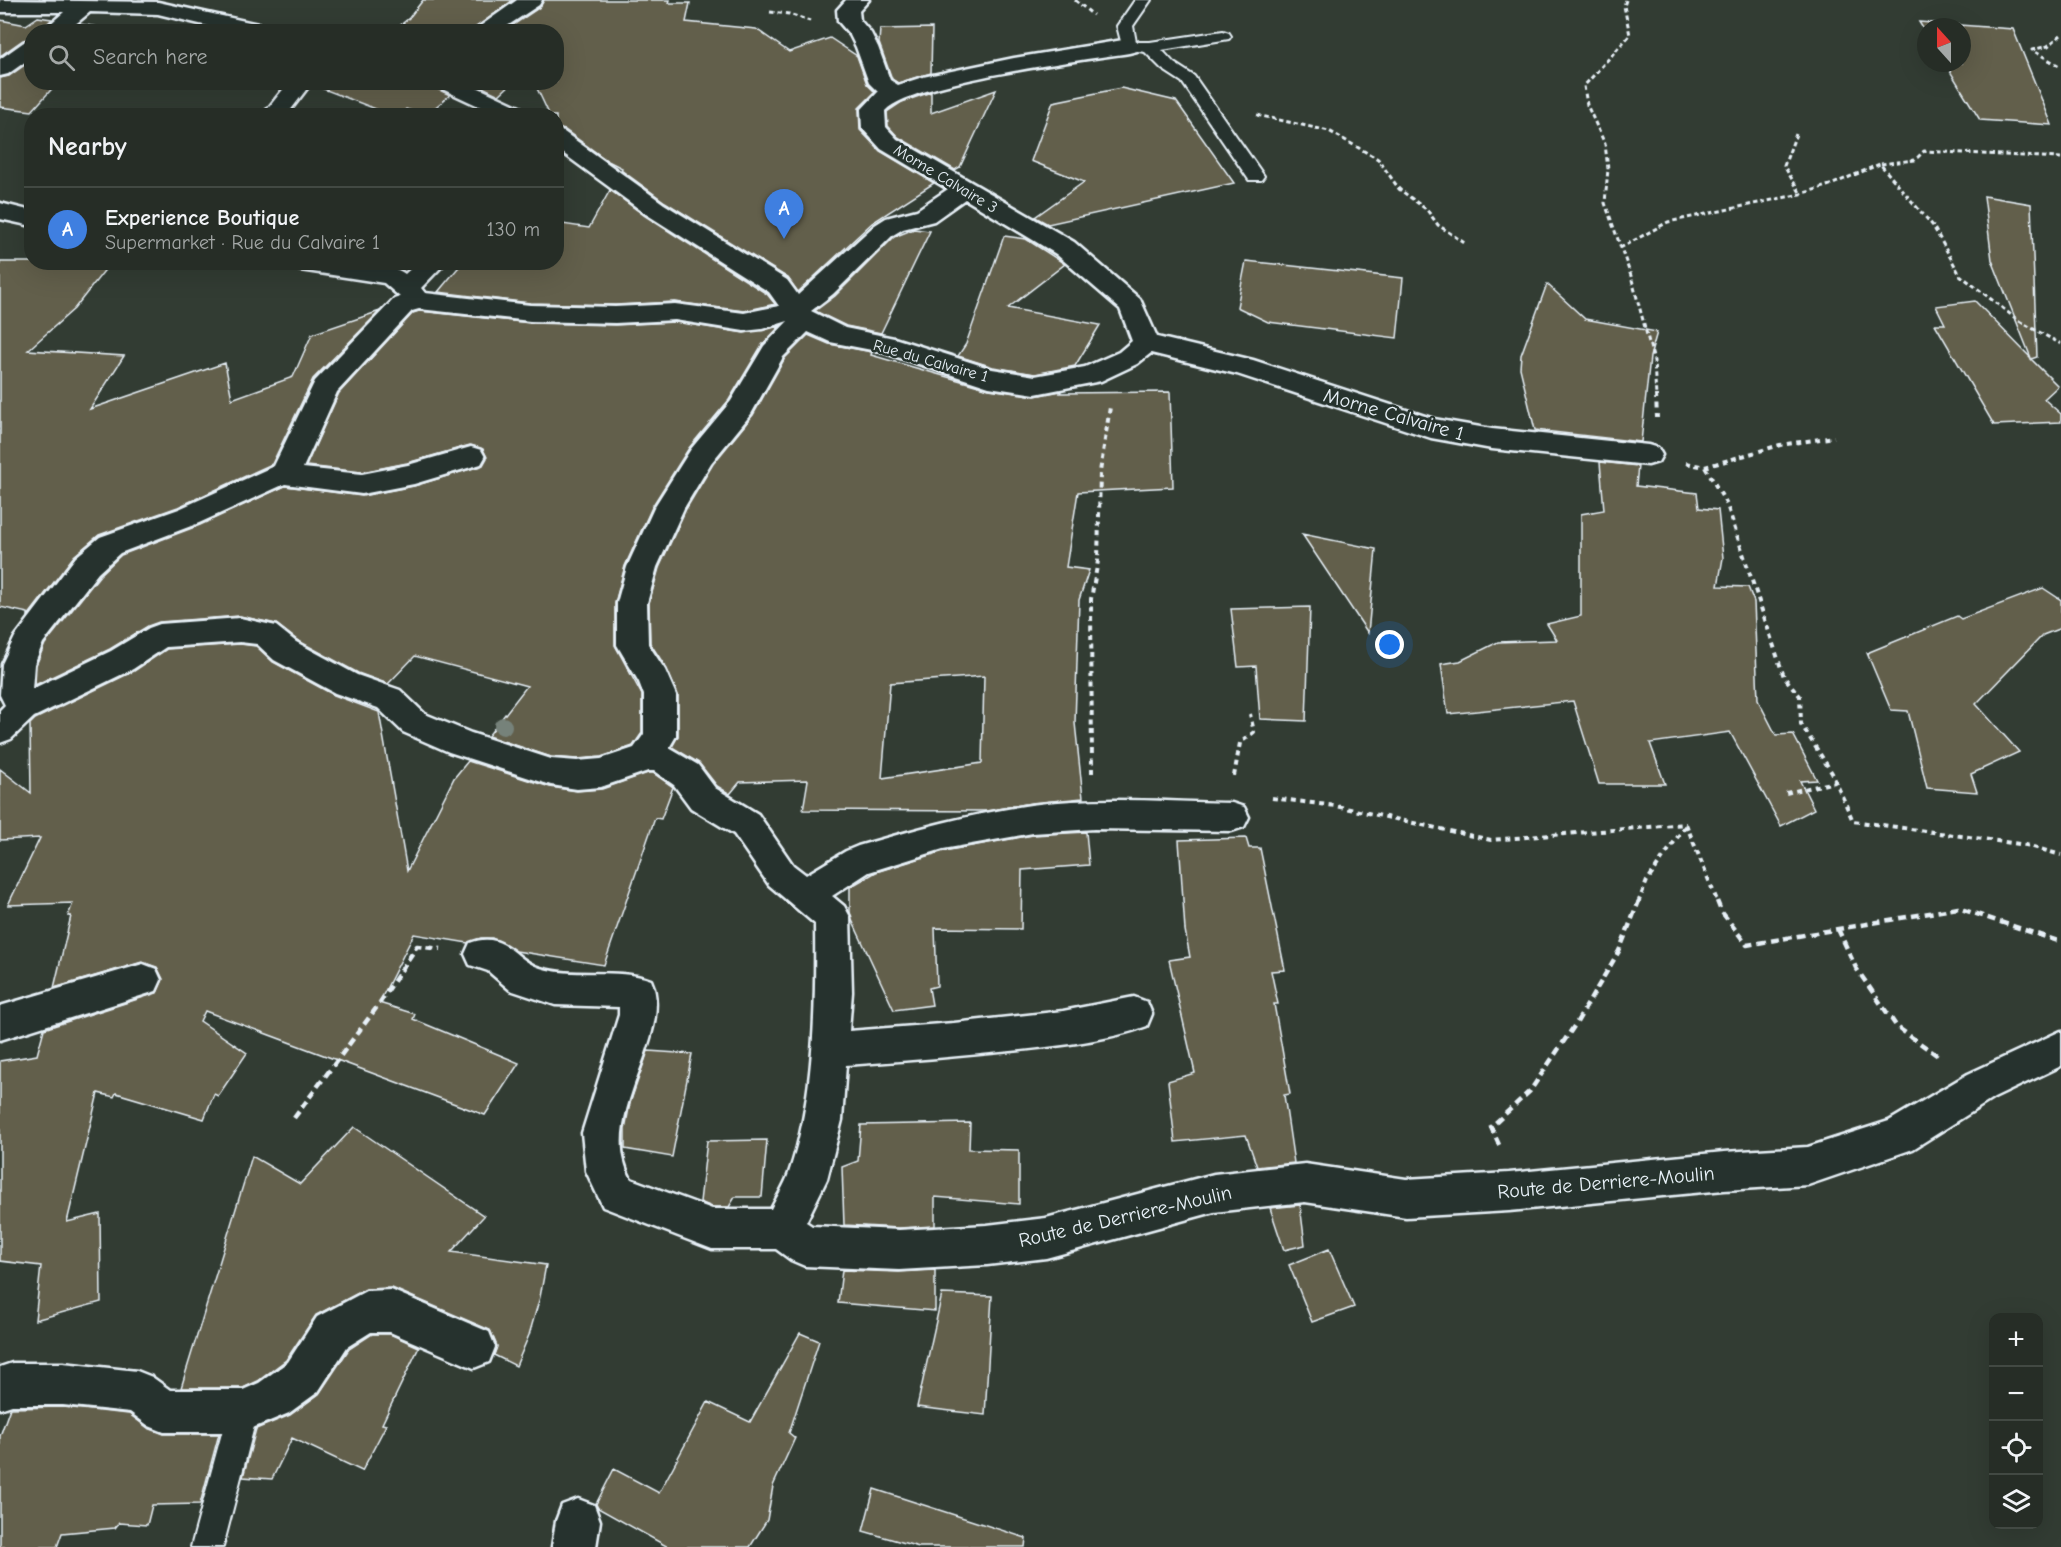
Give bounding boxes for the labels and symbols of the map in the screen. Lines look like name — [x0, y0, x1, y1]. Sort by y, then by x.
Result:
north arrow — [1917, 18, 1971, 72]
street label: Morne Calvaire 3 — [890, 141, 1001, 217]
pin: A — [764, 190, 804, 239]
street label: Rue du Calvaire 1 — [871, 336, 990, 386]
street label: Morne Calvaire 1 — [1321, 383, 1467, 446]
your location — [1375, 630, 1404, 659]
street label: Route de Derriere-Moulin — [1497, 1162, 1716, 1203]
street label: Route de Derriere-Moulin — [1016, 1181, 1234, 1252]

